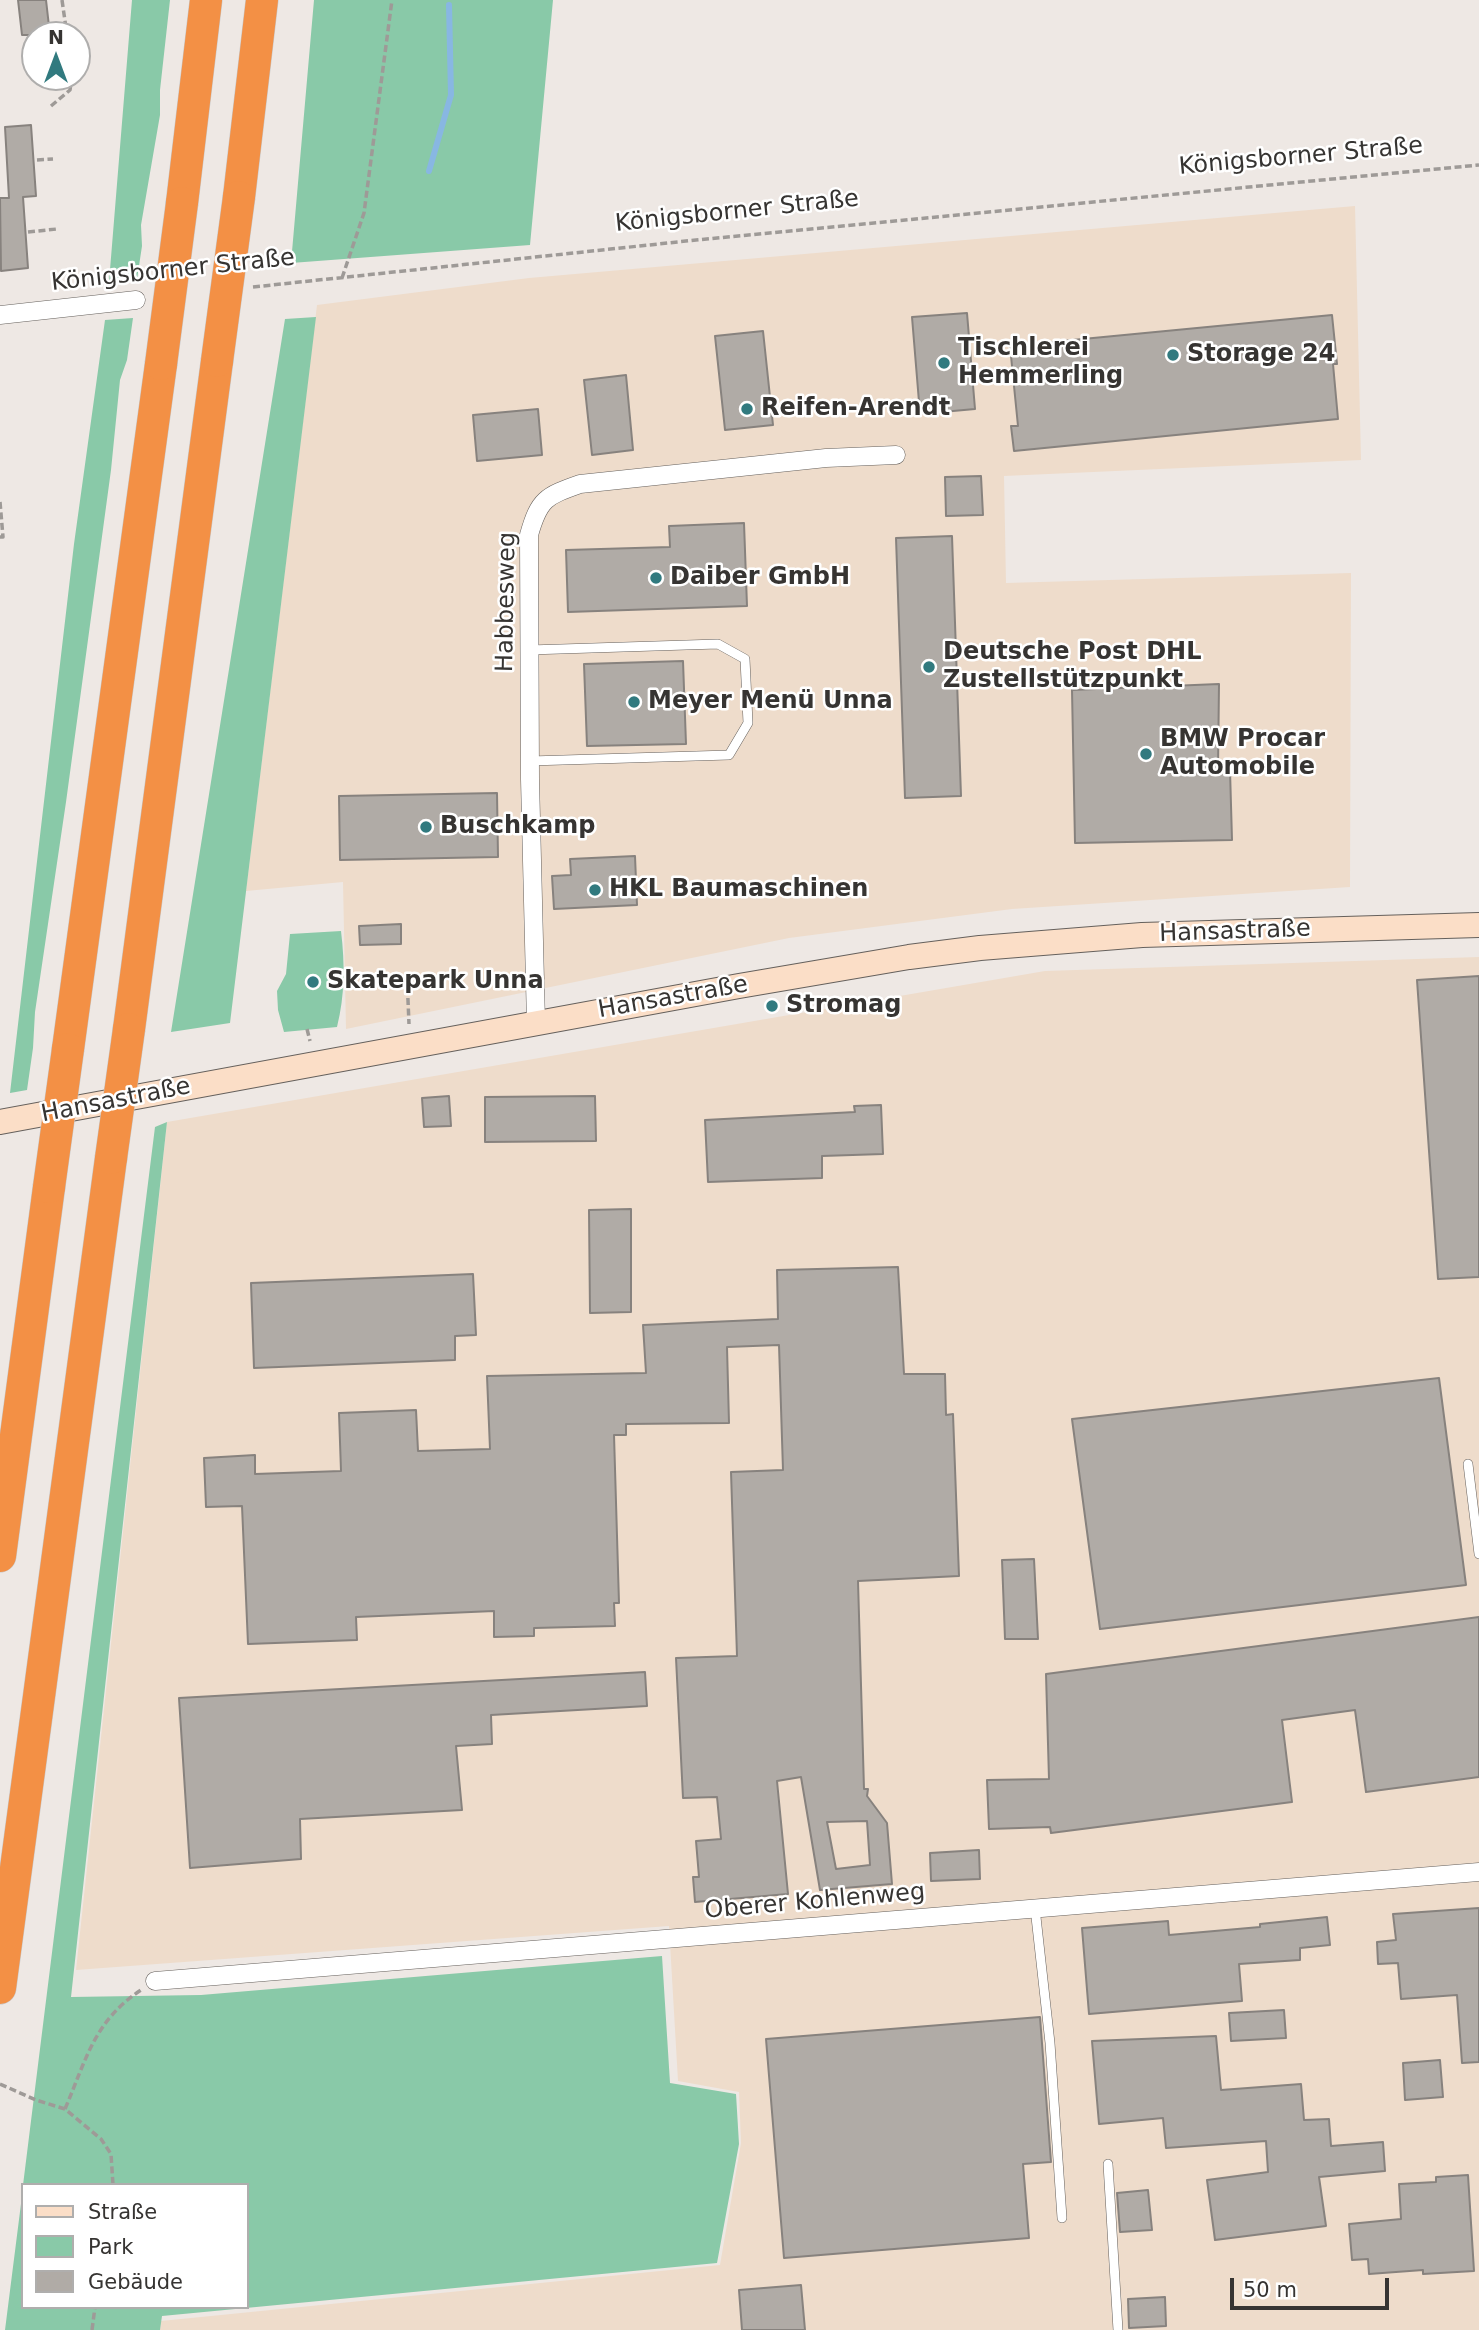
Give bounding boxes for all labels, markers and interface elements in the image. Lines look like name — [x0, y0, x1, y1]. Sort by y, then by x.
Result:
north arrow — [21, 21, 91, 91]
text: N — [48, 26, 64, 48]
street label: Königsborner Straße — [1178, 132, 1424, 182]
street label: Königsborner Straße — [614, 185, 860, 239]
street label: Königsborner Straße — [50, 244, 296, 298]
place label: Tischlerei Hemmerling — [958, 335, 1123, 391]
place label: Storage 24 — [1187, 341, 1335, 369]
marker: Storage 24 — [1165, 347, 1181, 363]
marker: Tischlerei Hemmerling — [936, 355, 952, 371]
place label: Reifen-Arendt — [761, 395, 950, 423]
marker: Reifen-Arendt — [739, 401, 755, 417]
street label: Habbesweg — [491, 532, 523, 672]
place label: Daiber GmbH — [670, 564, 850, 592]
marker: Daiber GmbH — [648, 570, 664, 586]
place label: Deutsche Post DHL Zustellstützpunkt — [943, 639, 1201, 695]
marker: Deutsche Post DHL Zustellstützpunkt — [921, 659, 937, 675]
place label: Meyer Menü Unna — [648, 688, 893, 716]
marker: Meyer Menü Unna — [626, 694, 642, 710]
place label: BMW Procar Automobile — [1160, 726, 1325, 782]
marker: BMW Procar Automobile — [1138, 746, 1154, 762]
place label: Buschkamp — [440, 813, 595, 841]
marker: Buschkamp — [418, 819, 434, 835]
place label: HKL Baumaschinen — [609, 876, 868, 904]
marker: HKL Baumaschinen — [587, 882, 603, 898]
street label: Hansastraße — [1159, 915, 1311, 949]
place label: Skatepark Unna — [327, 968, 544, 996]
street label: Hansastraße — [596, 971, 750, 1025]
marker: Skatepark Unna — [305, 974, 321, 990]
place label: Stromag — [786, 992, 901, 1020]
marker: Stromag — [764, 998, 780, 1014]
street label: Hansastraße — [39, 1072, 193, 1130]
street label: Oberer Kohlenweg — [704, 1878, 926, 1926]
legend — [21, 2183, 248, 2309]
text: Straße — [88, 2200, 157, 2224]
text: Park — [88, 2235, 133, 2259]
scale bar — [1234, 2264, 1393, 2308]
text: Gebäude — [88, 2270, 183, 2294]
text: 50 m — [1243, 2278, 1297, 2302]

